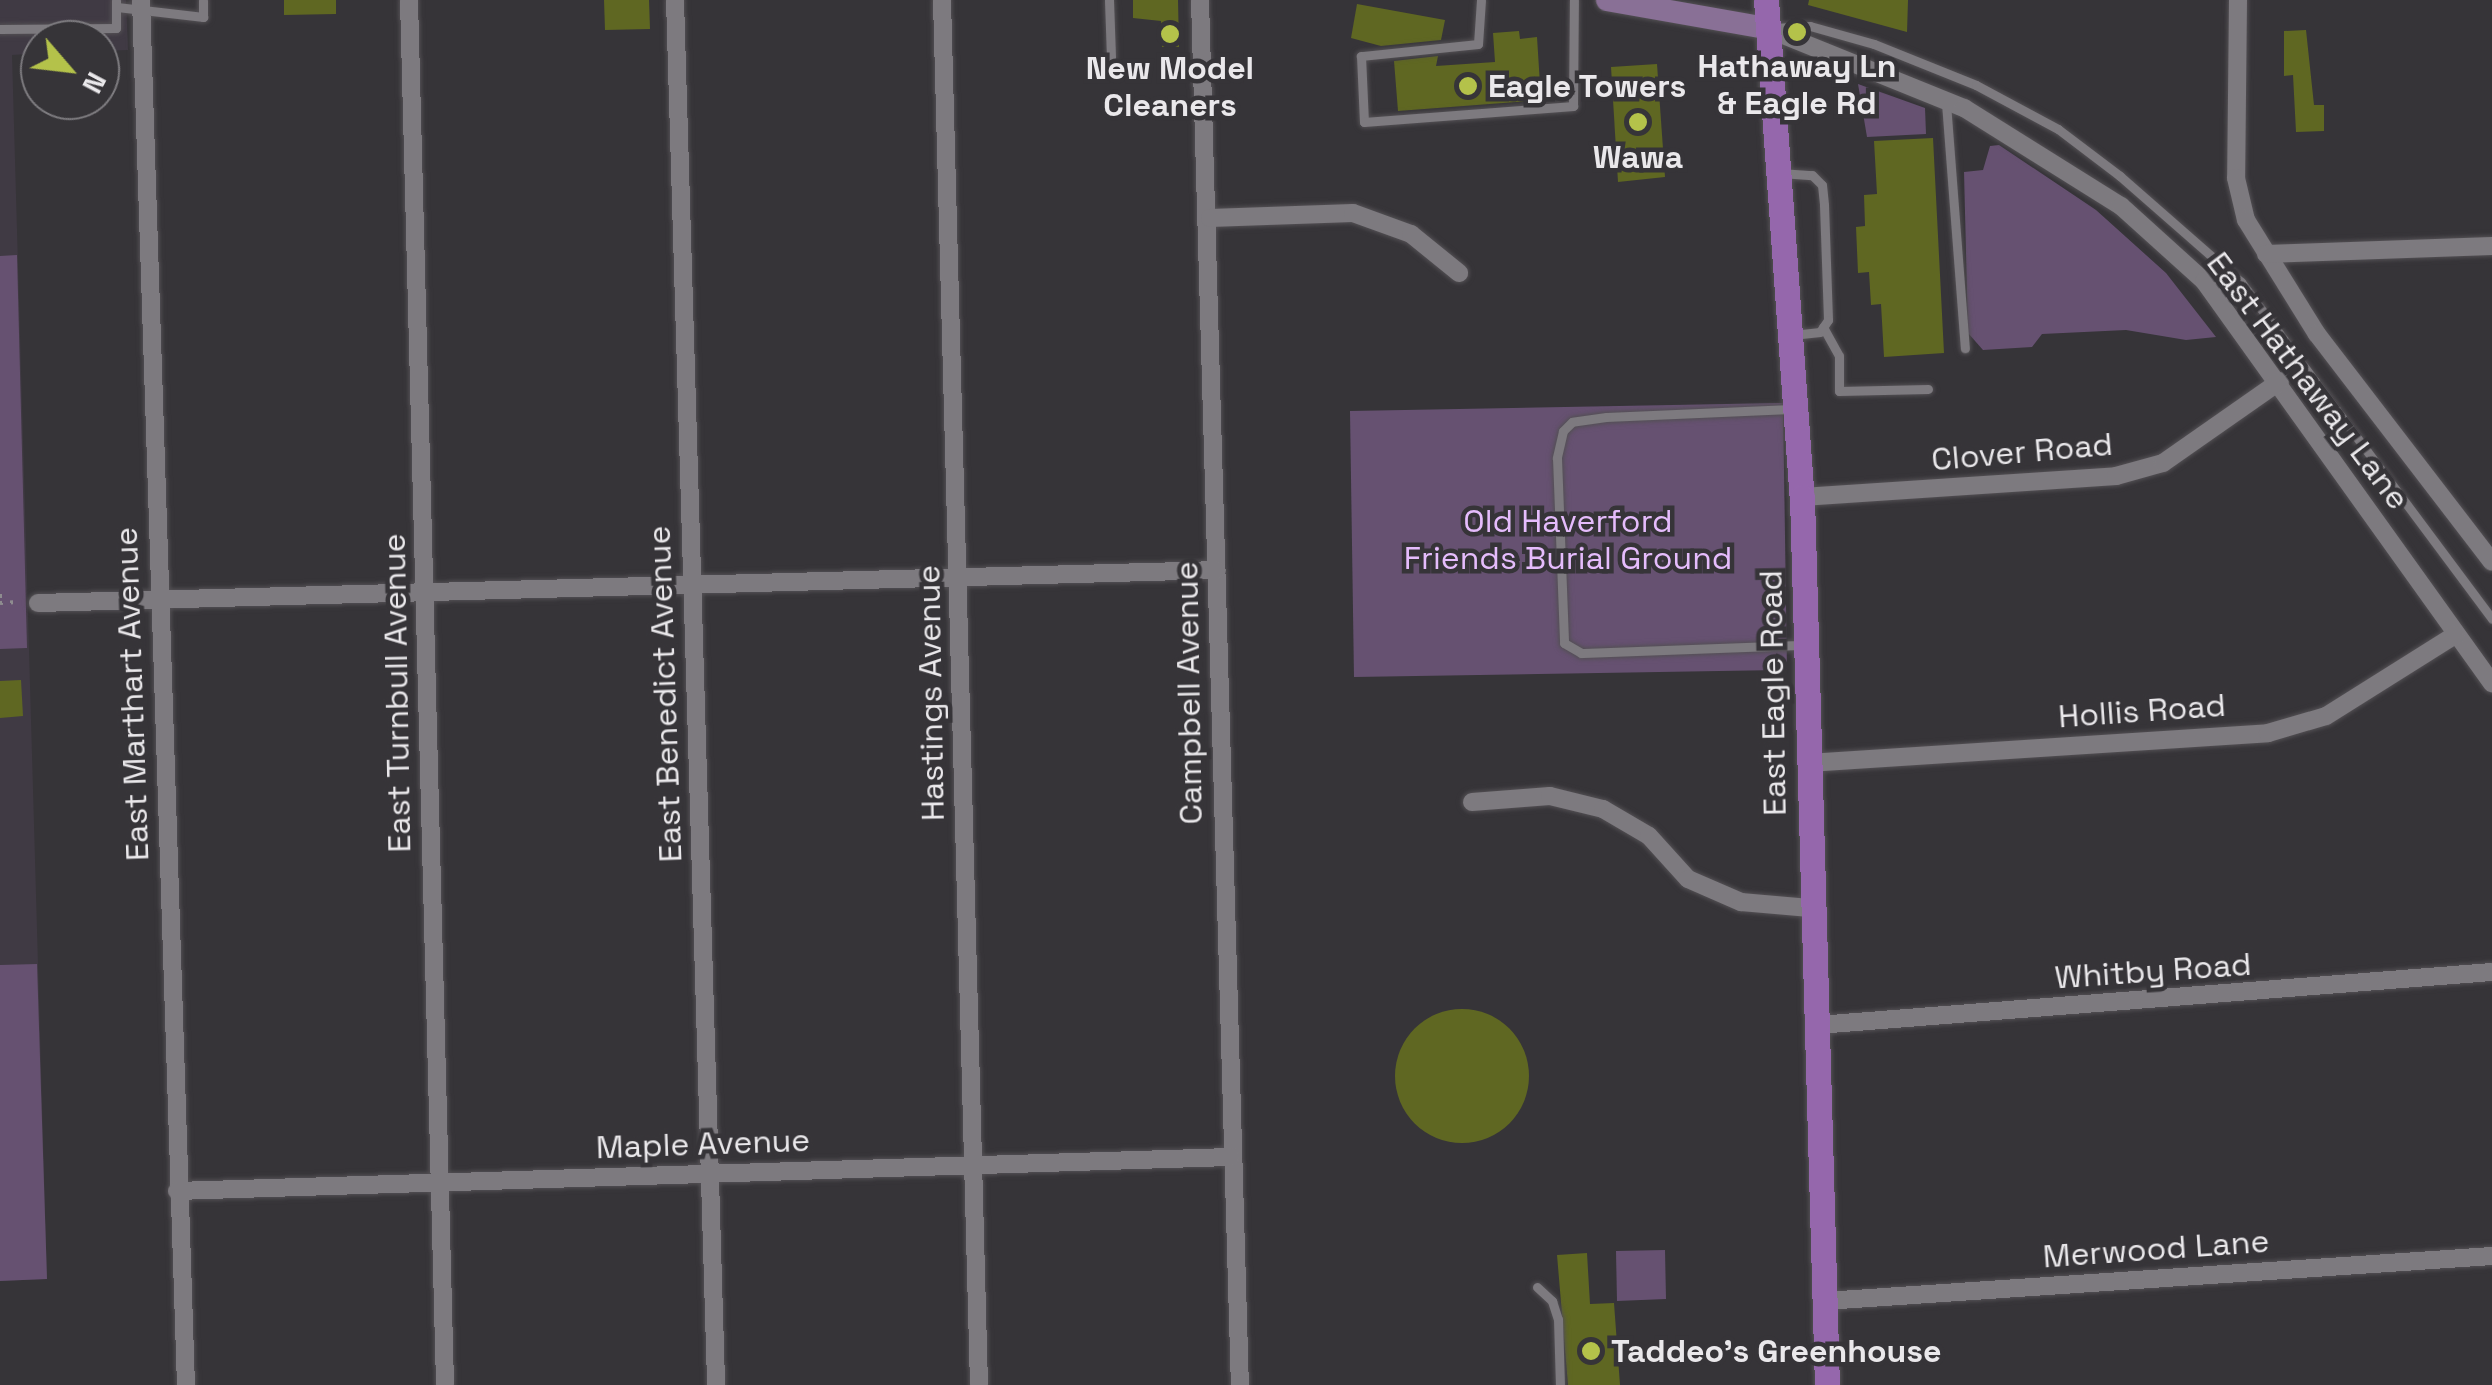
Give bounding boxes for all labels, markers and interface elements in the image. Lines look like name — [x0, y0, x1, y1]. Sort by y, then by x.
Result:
north arrow — [20, 20, 120, 120]
marker: Hathaway Ln & Eagle Rd — [1786, 21, 1808, 43]
marker: New Model Cleaners — [1159, 23, 1181, 45]
place label: Hathaway Ln & Eagle Rd — [1697, 48, 1897, 123]
place label: New Model Cleaners — [1086, 50, 1254, 125]
text: N — [74, 66, 115, 100]
place label: Eagle Towers — [1488, 67, 1687, 105]
marker: Eagle Towers — [1457, 75, 1479, 97]
marker: Wawa — [1627, 111, 1649, 133]
place label: Wawa — [1593, 138, 1683, 176]
street label: East Hathaway Lane — [2199, 245, 2417, 517]
street label: Clover Road — [1930, 425, 2114, 479]
park label: Old Haverford Friends Burial Ground — [1404, 503, 1732, 578]
street label: East Benedict Avenue — [640, 525, 690, 863]
street label: East Marthart Avenue — [107, 526, 157, 862]
street label: East Turnbull Avenue — [375, 532, 419, 854]
street label: Campbell Avenue — [1168, 561, 1210, 825]
street label: Hastings Avenue — [910, 564, 952, 822]
street label: East Eagle Road — [1752, 570, 1794, 816]
street label: Hollis Road — [2057, 686, 2227, 736]
street label: Whitby Road — [2053, 945, 2253, 997]
street label: Maple Avenue — [595, 1121, 811, 1167]
street label: Merwood Lane — [2042, 1222, 2270, 1276]
place label: Taddeo's Greenhouse — [1611, 1332, 1941, 1370]
marker: Taddeo's Greenhouse — [1580, 1340, 1602, 1362]

